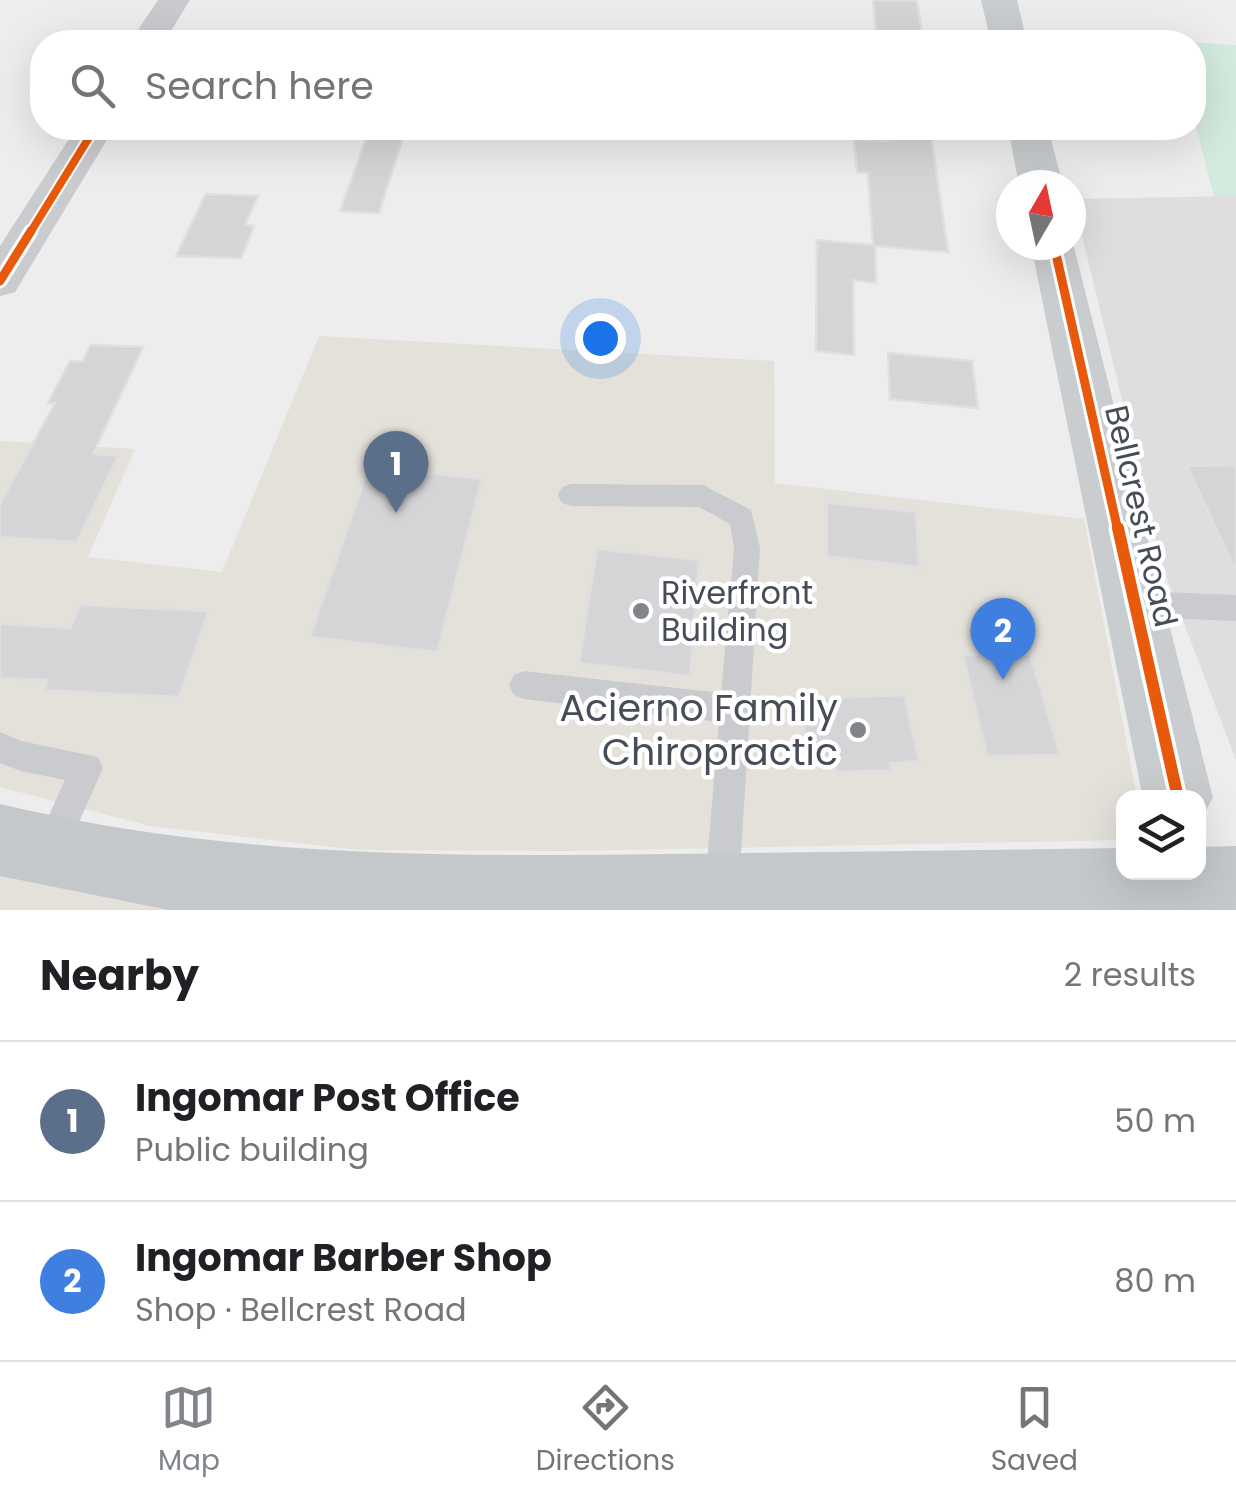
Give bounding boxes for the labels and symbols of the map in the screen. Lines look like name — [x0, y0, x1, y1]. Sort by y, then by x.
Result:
north arrow — [996, 170, 1086, 260]
your location — [575, 313, 626, 364]
street label: Bellcrest Road — [1094, 400, 1189, 631]
pin: 1 — [364, 430, 428, 513]
place label: Riverfront Building — [661, 570, 813, 652]
pin: 2 — [970, 598, 1036, 680]
marker: Riverfront Building — [630, 600, 652, 622]
place label: Acierno Family Chiropractic — [559, 681, 838, 778]
marker: Acierno Family Chiropractic — [847, 719, 869, 741]

